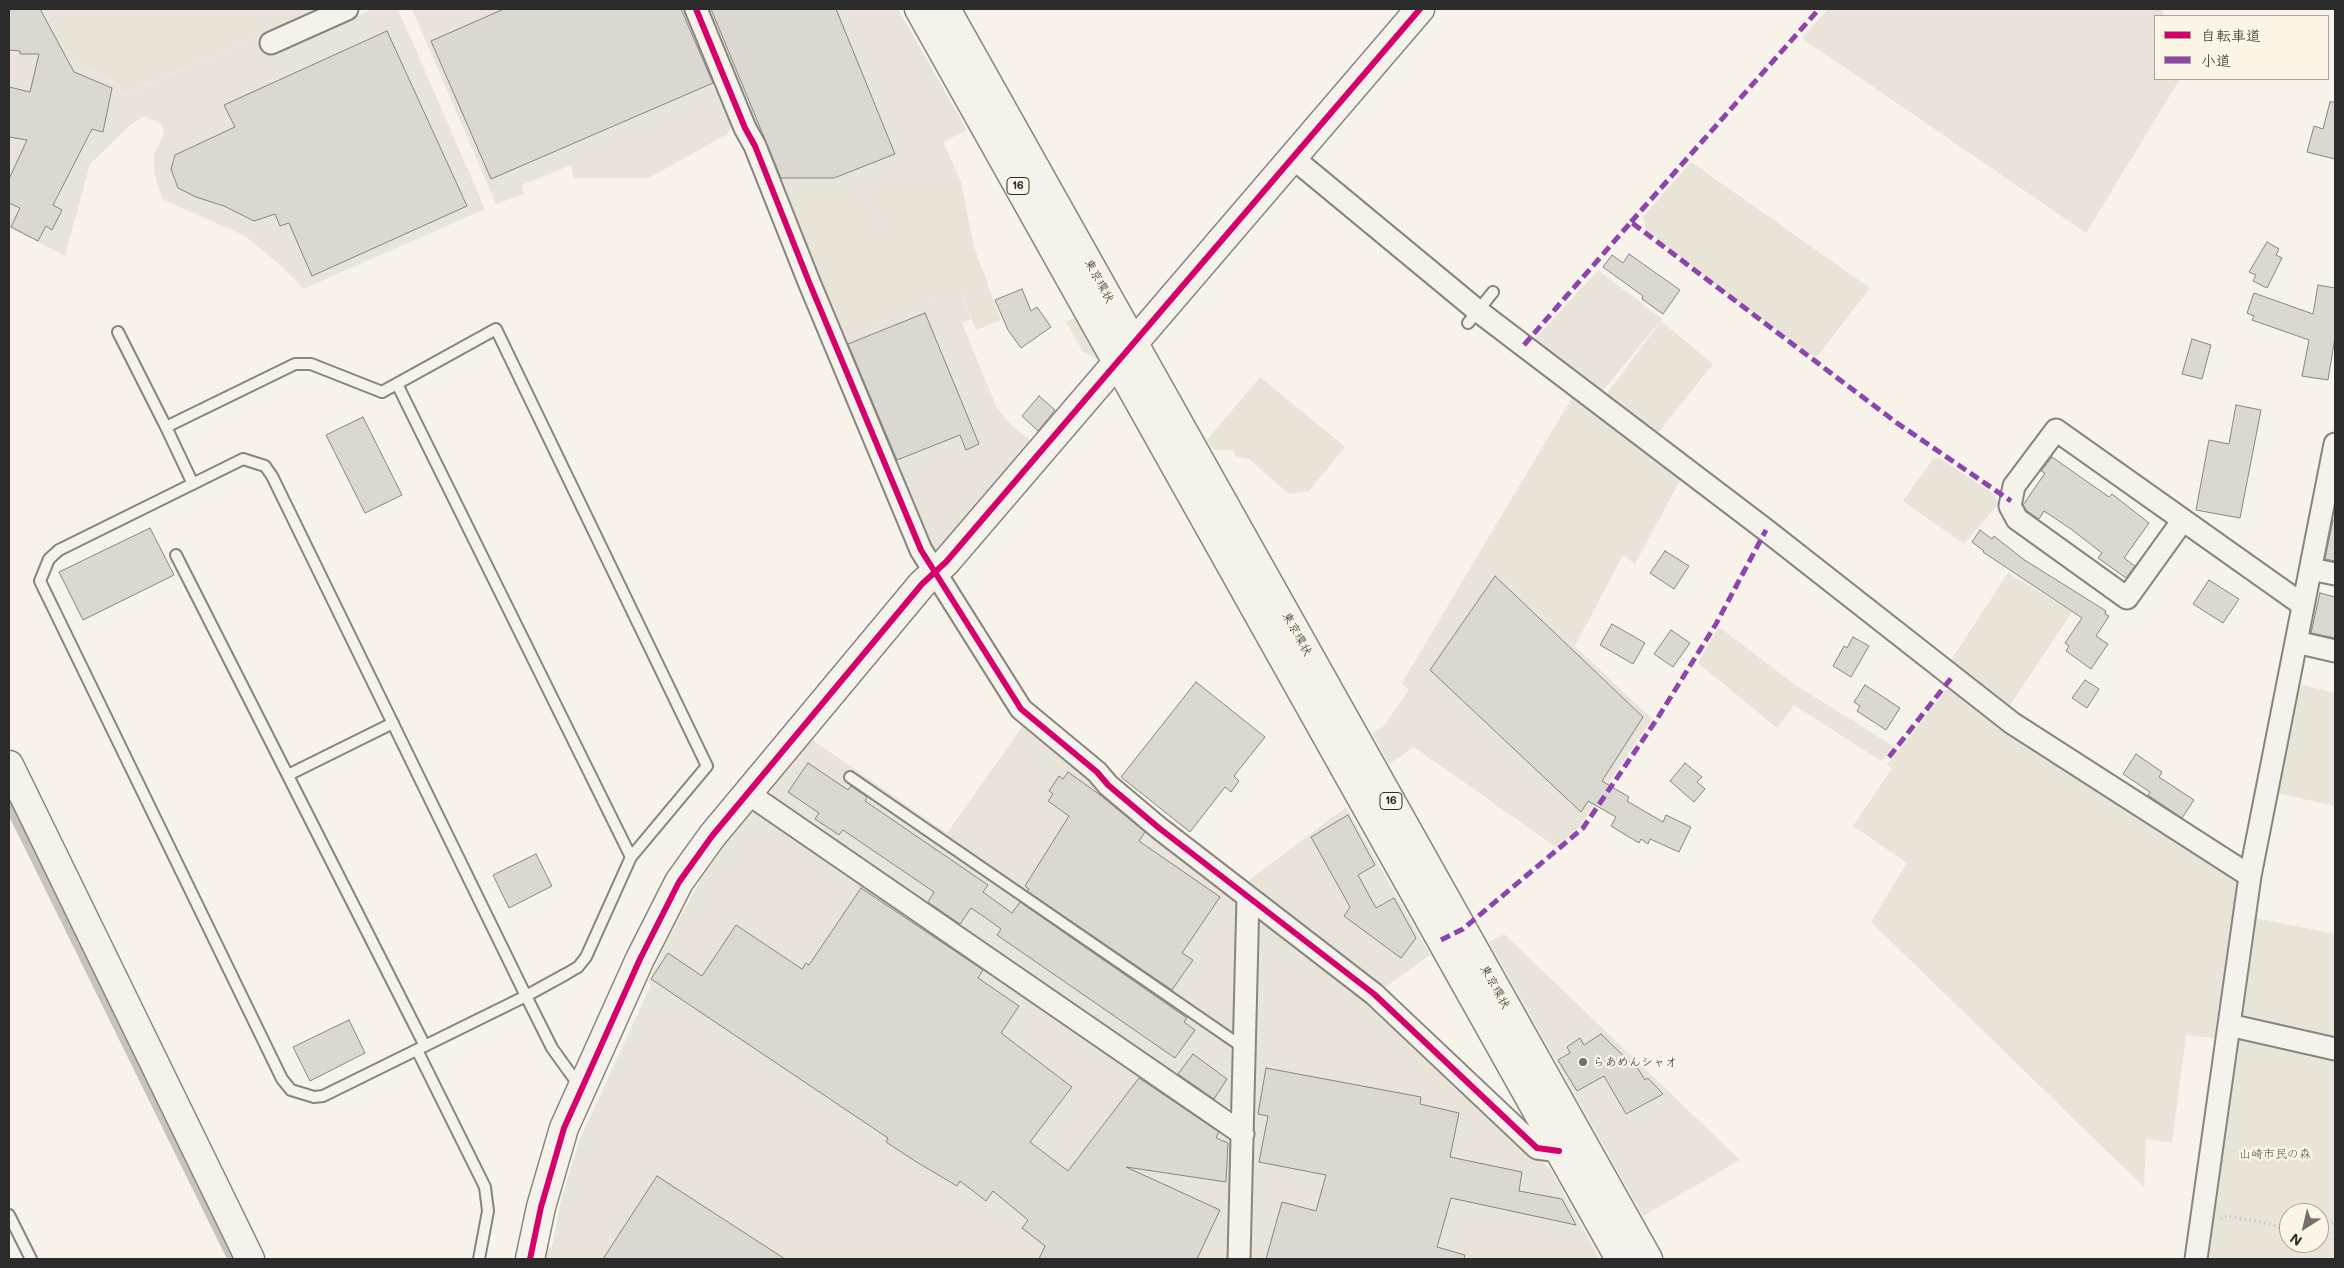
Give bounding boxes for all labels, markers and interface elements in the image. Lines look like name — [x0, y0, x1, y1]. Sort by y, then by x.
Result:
legend — [2154, 15, 2329, 80]
text: 自転車道 — [2201, 25, 2261, 45]
text: 小道 — [2201, 50, 2231, 70]
road number: 16 — [1007, 178, 1029, 195]
street label: 東京環状 — [1081, 257, 1117, 305]
street label: 東京環状 — [1279, 610, 1315, 658]
road number: 16 — [1380, 792, 1402, 809]
street label: 東京環状 — [1477, 963, 1513, 1011]
place label: らあめんシャオ — [1593, 1055, 1677, 1069]
marker: らあめんシャオ — [1577, 1056, 1589, 1068]
park label: 山崎市民の森 — [2239, 1147, 2311, 1161]
north arrow — [2279, 1203, 2329, 1253]
text: N — [2286, 1229, 2305, 1251]

